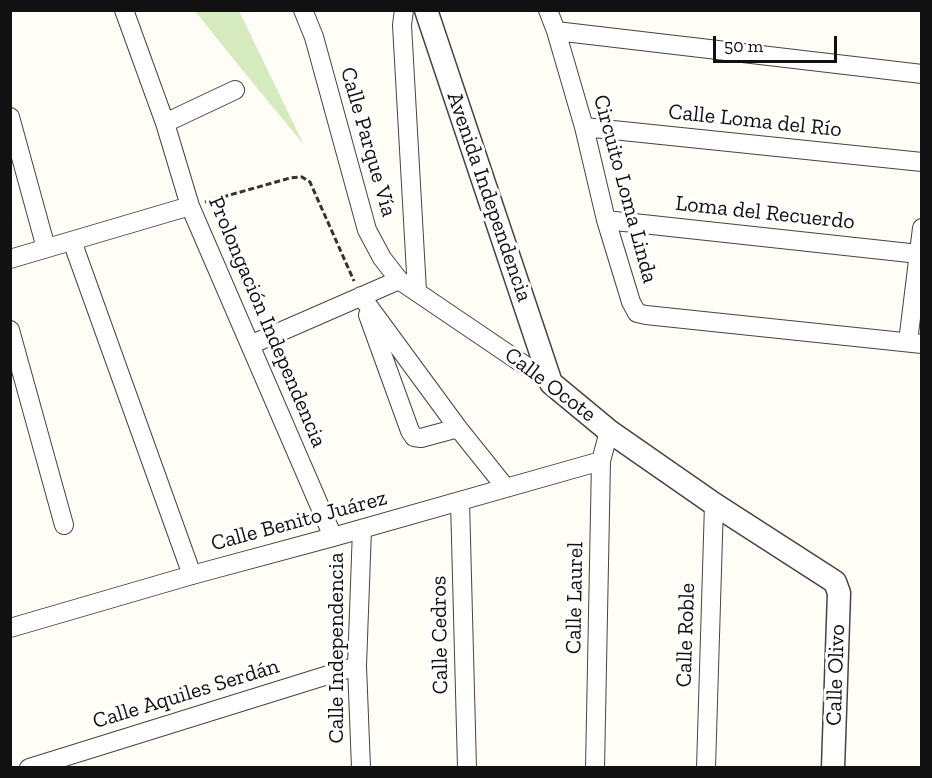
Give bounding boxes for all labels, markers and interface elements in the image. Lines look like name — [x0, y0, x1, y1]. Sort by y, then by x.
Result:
scale bar — [716, 24, 840, 62]
text: 50 m — [724, 35, 763, 57]
street label: Calle Parque Vía — [334, 64, 402, 220]
street label: Avenida Independencia — [441, 89, 537, 305]
street label: Circuito Loma Linda — [587, 92, 663, 286]
street label: Calle Loma del Río — [667, 99, 843, 143]
street label: Loma del Recuerdo — [674, 190, 856, 236]
street label: Prolongación Independencia — [202, 193, 332, 451]
street label: Calle Ocote — [499, 342, 601, 428]
street label: Calle Benito Juárez — [208, 485, 390, 557]
street label: Calle Laurel — [561, 542, 589, 654]
street label: Calle Independencia — [324, 552, 350, 744]
street label: Calle Cedros — [426, 575, 454, 695]
street label: Calle Roble — [671, 582, 701, 688]
street label: Calle Olivo — [821, 624, 851, 726]
street label: Calle Aquiles Serdán — [90, 653, 282, 735]

